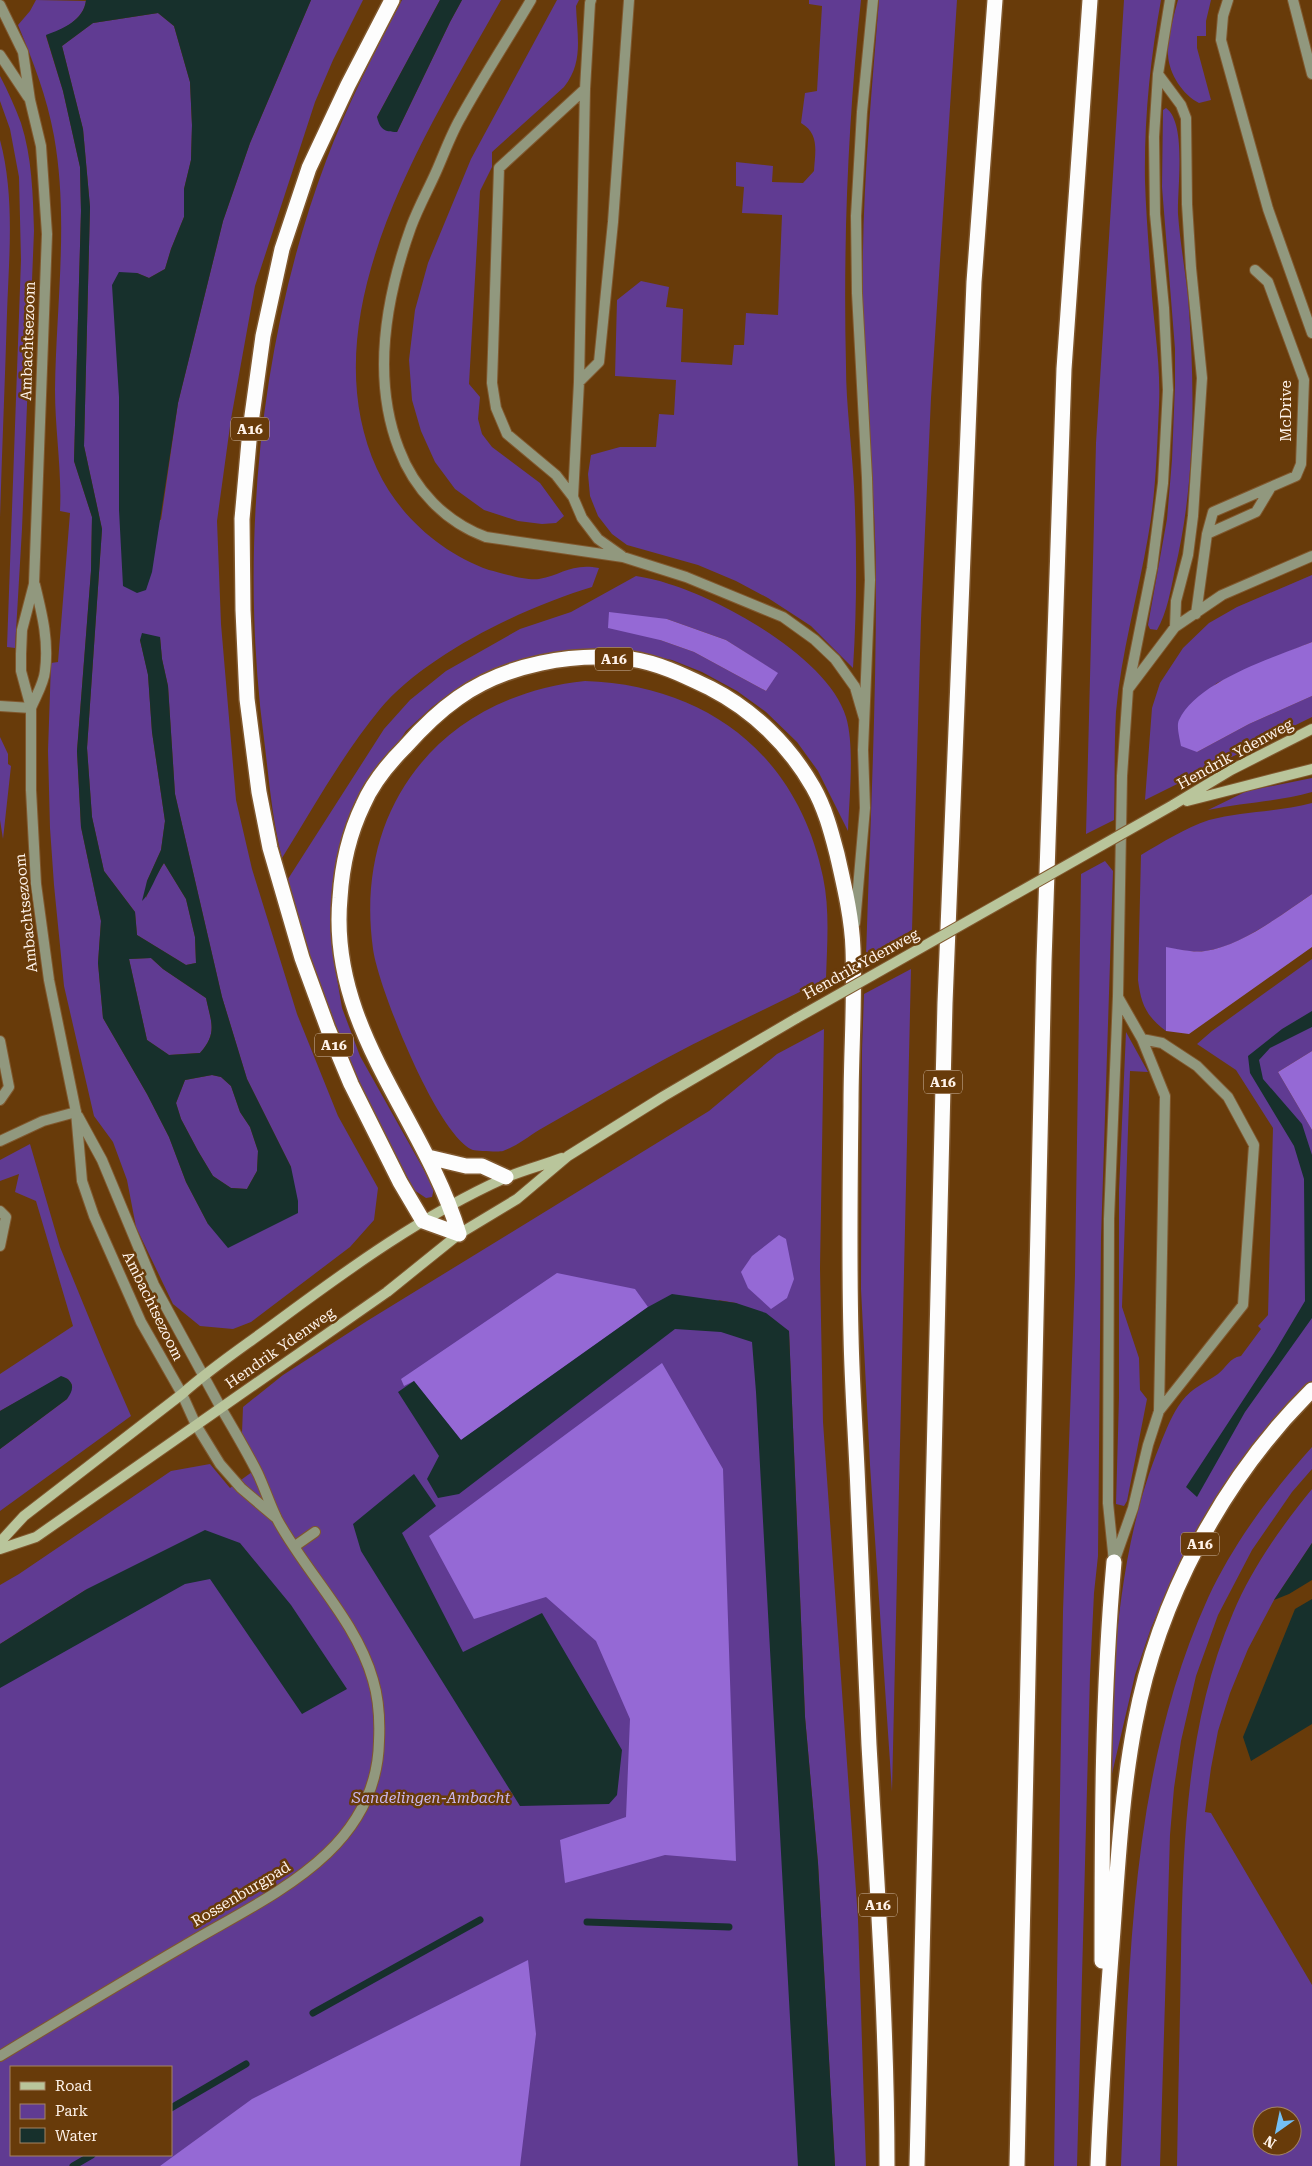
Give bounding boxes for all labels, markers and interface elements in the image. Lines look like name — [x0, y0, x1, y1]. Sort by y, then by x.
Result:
street label: Ambachtsezoom — [17, 281, 39, 401]
street label: McDrive — [1277, 380, 1295, 442]
road number: A16 — [231, 418, 269, 440]
road number: A16 — [595, 648, 633, 671]
street label: Hendrik Ydenweg — [1174, 715, 1296, 793]
street label: Ambachtsezoom — [11, 852, 41, 973]
street label: Hendrik Ydenweg — [800, 925, 922, 1003]
road number: A16 — [315, 1034, 353, 1056]
road number: A16 — [924, 1070, 962, 1094]
street label: Ambachtsezoom — [119, 1248, 187, 1364]
street label: Hendrik Ydenweg — [222, 1303, 339, 1392]
road number: A16 — [1181, 1532, 1219, 1556]
park label: Sandelingen-Ambacht — [351, 1789, 511, 1807]
street label: Rossenburgpad — [188, 1857, 294, 1931]
road number: A16 — [859, 1894, 897, 1916]
legend — [10, 2066, 172, 2156]
text: Road — [55, 2077, 92, 2095]
text: Park — [55, 2102, 89, 2120]
north arrow — [1252, 2106, 1302, 2156]
text: Water — [55, 2127, 97, 2145]
text: N — [1261, 2132, 1279, 2152]

